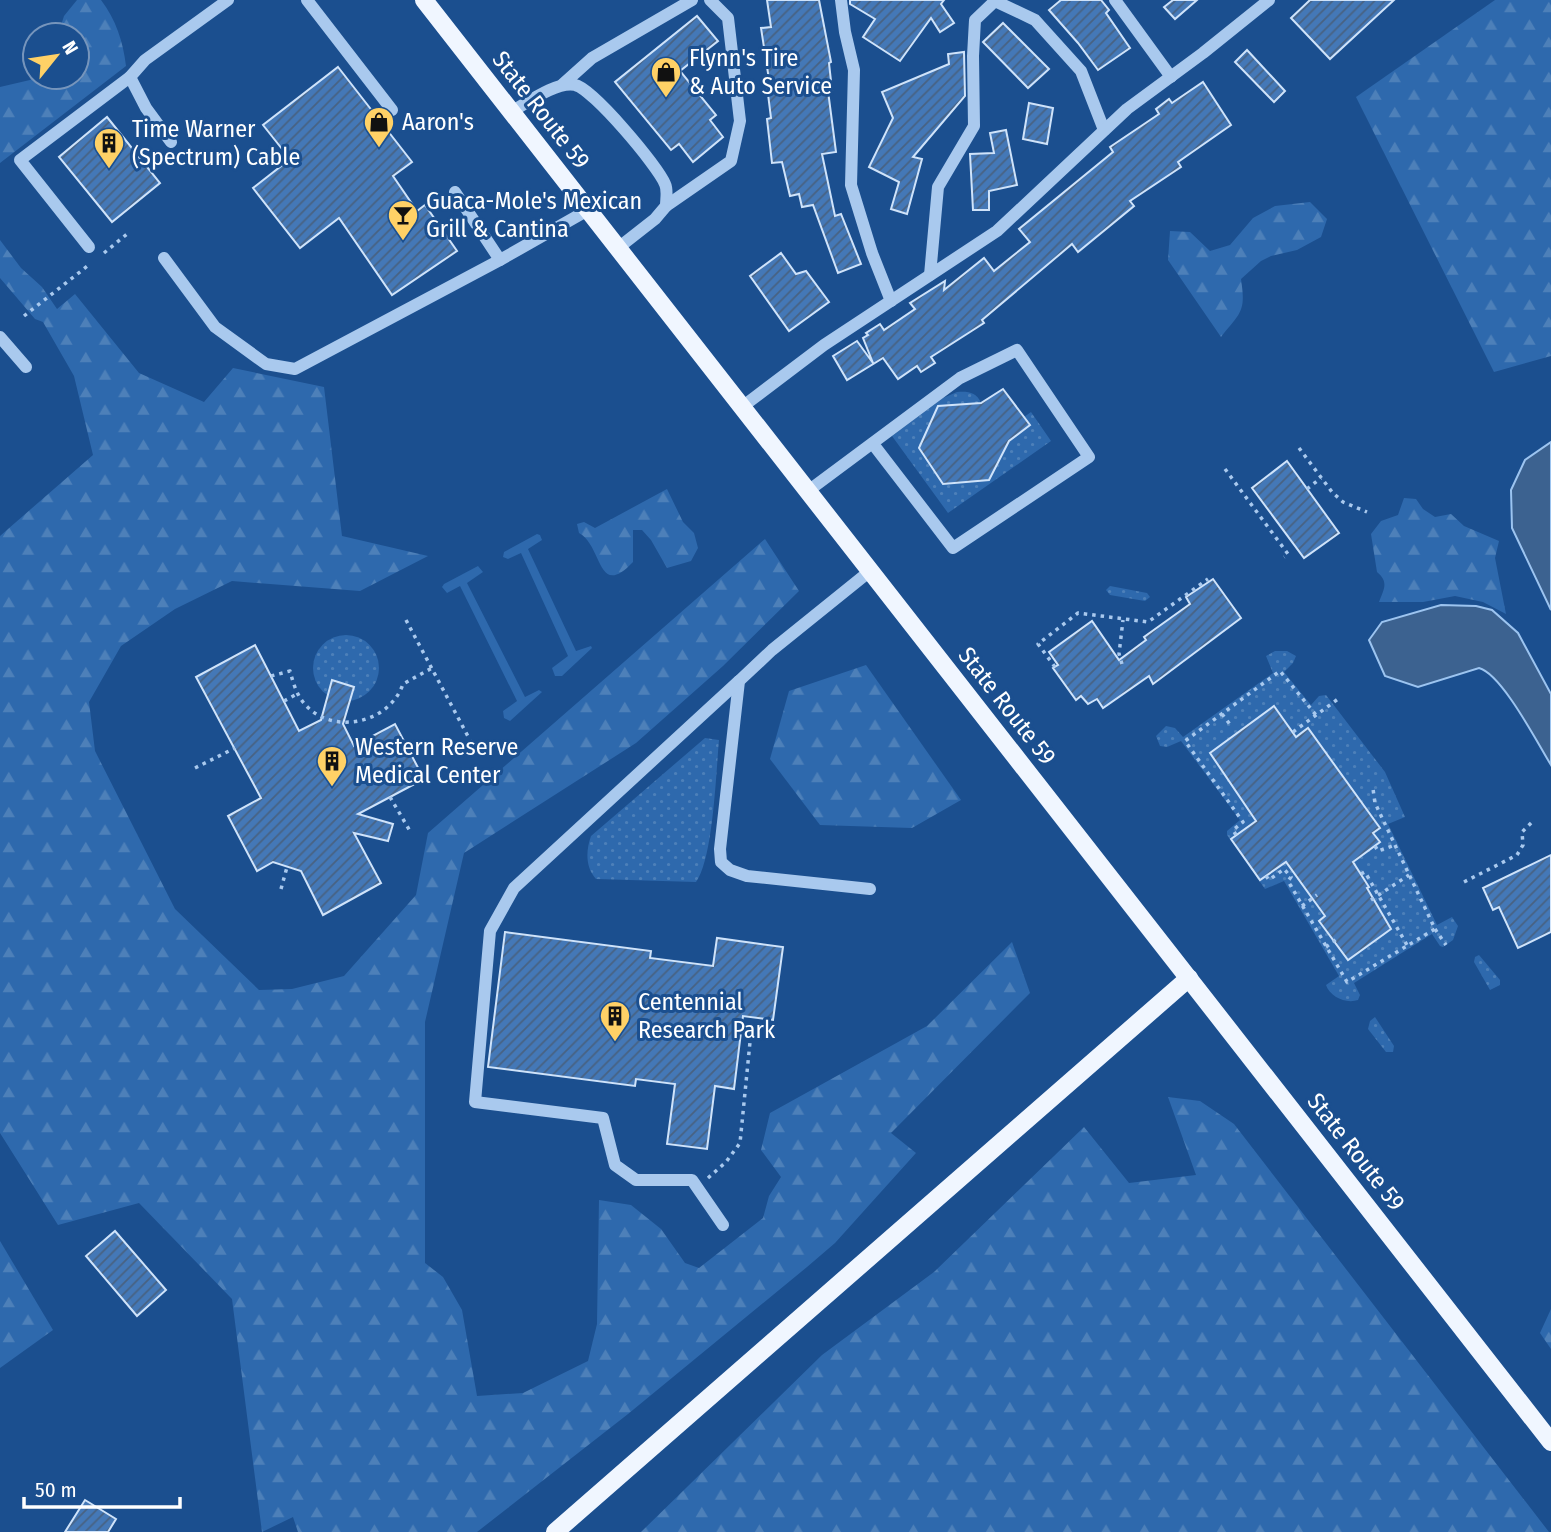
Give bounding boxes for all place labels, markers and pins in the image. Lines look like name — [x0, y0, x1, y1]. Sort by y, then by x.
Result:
place label: Flynn's Tire & Auto Service — [689, 44, 832, 100]
shop icon: Flynn's Tire & Auto Service — [649, 55, 683, 99]
shop icon: Aaron's — [362, 105, 396, 149]
place label: Aaron's — [402, 108, 474, 136]
place label: Time Warner (Spectrum) Cable — [132, 115, 300, 171]
building icon: Time Warner (Spectrum) Cable — [92, 126, 126, 170]
place label: Guaca-Mole's Mexican Grill & Cantina — [426, 187, 642, 243]
bar icon: Guaca-Mole's Mexican Grill & Cantina — [386, 198, 420, 242]
place label: Western Reserve Medical Center — [355, 733, 518, 789]
building icon: Western Reserve Medical Center — [315, 744, 349, 788]
place label: Centennial Research Park — [638, 988, 776, 1044]
building icon: Centennial Research Park — [598, 999, 632, 1043]

